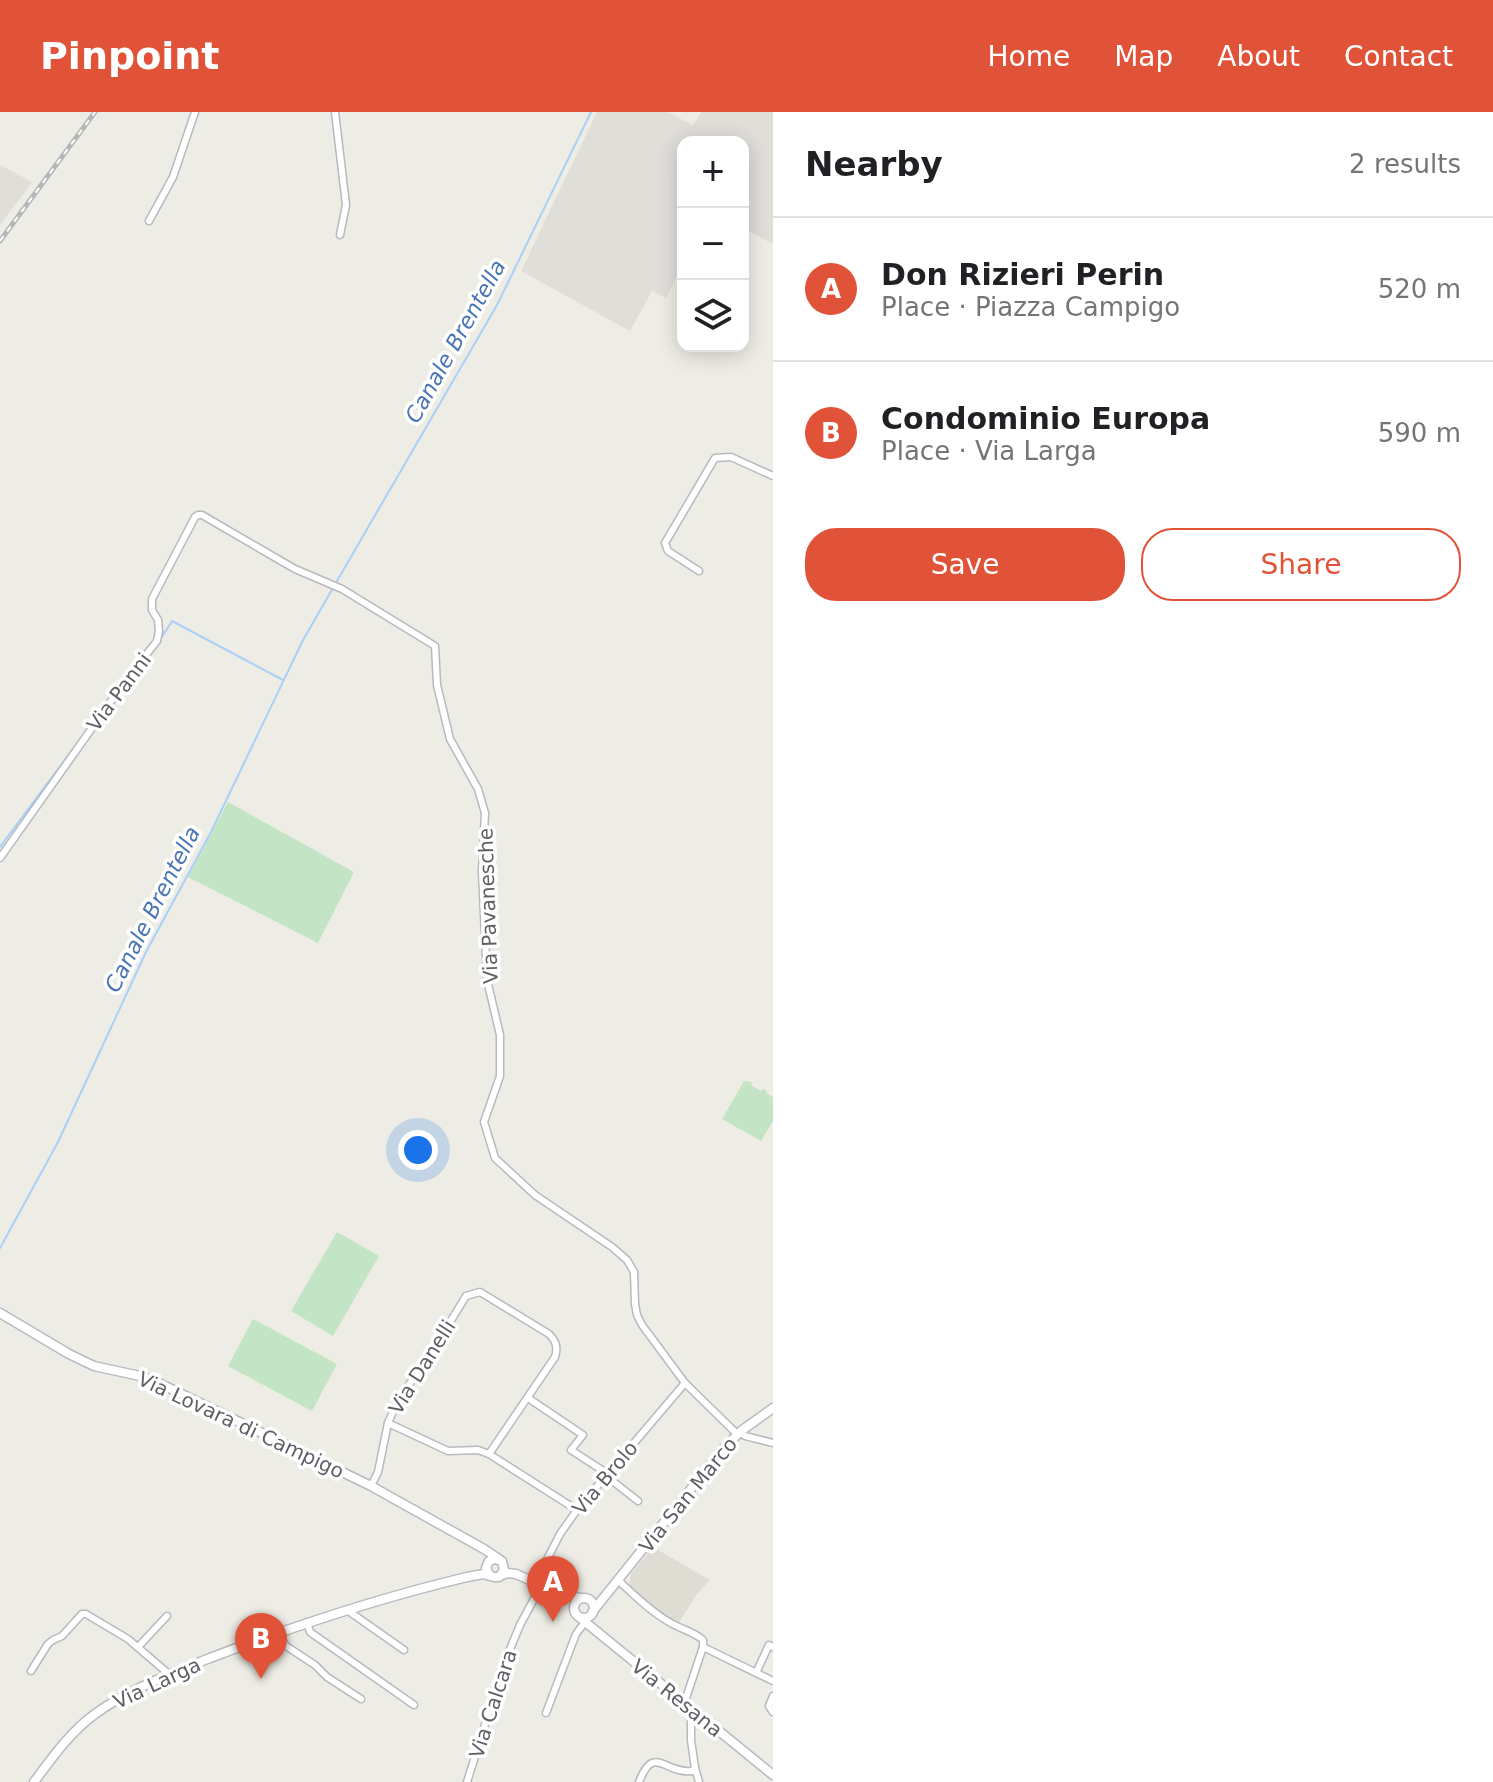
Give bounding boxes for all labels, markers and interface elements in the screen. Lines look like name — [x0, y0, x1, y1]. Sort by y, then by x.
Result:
text: Pinpoint — [40, 34, 219, 78]
text: Home — [987, 40, 1070, 73]
text: Map — [1114, 40, 1173, 73]
text: About — [1217, 40, 1300, 73]
text: Contact — [1344, 40, 1453, 73]
map controls — [677, 136, 749, 352]
button: + — [677, 136, 749, 208]
text: Nearby — [805, 144, 943, 184]
text: 2 results — [1349, 149, 1461, 179]
button: − — [677, 208, 749, 280]
water label: Canale Brentella — [400, 255, 511, 427]
text: Don Rizieri Perin — [881, 257, 1164, 292]
text: A — [821, 274, 841, 304]
text: 520 m — [1378, 274, 1461, 304]
button: layers — [677, 280, 749, 352]
text: Place · Piazza Campigo — [881, 292, 1180, 322]
text: Condominio Europa — [881, 401, 1210, 436]
text: B — [821, 418, 841, 448]
text: 590 m — [1378, 418, 1461, 448]
text: Place · Via Larga — [881, 436, 1097, 466]
button: Save — [805, 528, 1125, 601]
button: Share — [1141, 528, 1461, 601]
street label: Via Panni — [82, 648, 156, 736]
water label: Canale Brentella — [100, 822, 205, 996]
street label: Via Pavanesche — [473, 827, 503, 985]
your location — [398, 1130, 438, 1170]
street label: Via Danelli — [384, 1315, 460, 1419]
street label: Via Lovara di Campigo — [134, 1367, 348, 1483]
street label: Via San Marco — [634, 1432, 742, 1558]
street label: Via Brolo — [567, 1436, 643, 1520]
pin: A — [527, 1556, 579, 1622]
pin: B — [235, 1613, 287, 1679]
street label: Via Calcara — [464, 1647, 522, 1761]
street label: Via Larga — [109, 1652, 205, 1714]
street label: Via Resana — [627, 1654, 727, 1742]

